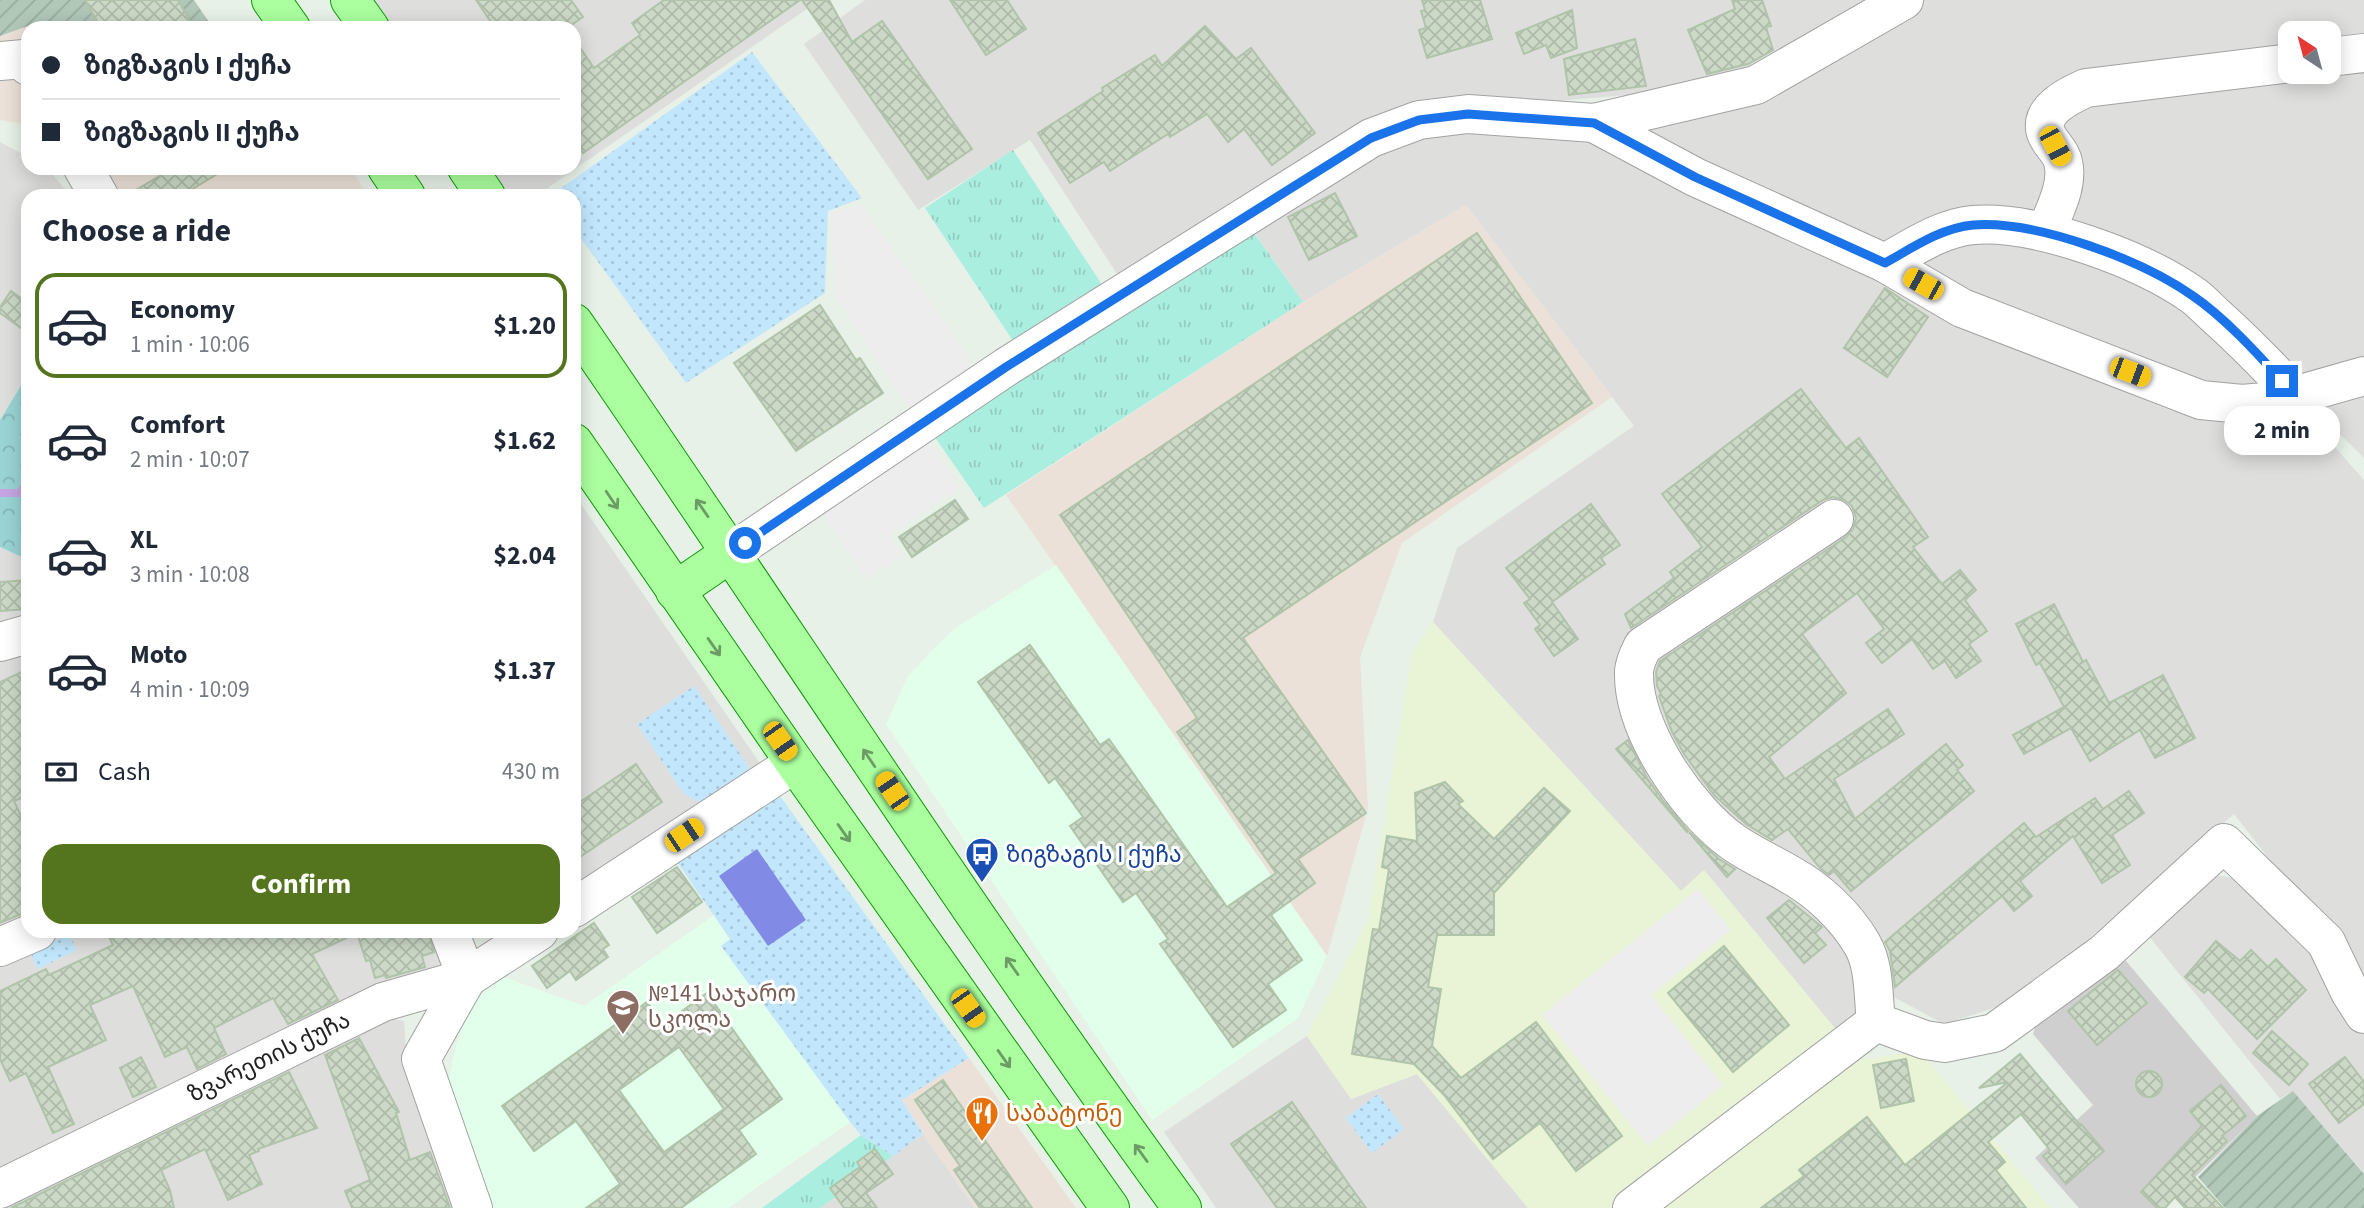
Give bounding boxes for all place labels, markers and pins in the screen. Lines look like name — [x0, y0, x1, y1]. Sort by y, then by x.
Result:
bus stop icon: ზიგზაგის I ქუჩა — [963, 835, 1001, 884]
place label: ზიგზაგის I ქუჩა — [1006, 838, 1182, 871]
place label: №141 საჯარო სკოლა — [648, 977, 796, 1036]
school or university icon: №141 საჯარო სკოლა — [604, 987, 642, 1036]
restaurant icon: საბატონე — [963, 1094, 1001, 1143]
place label: საბატონე — [1006, 1097, 1122, 1130]

